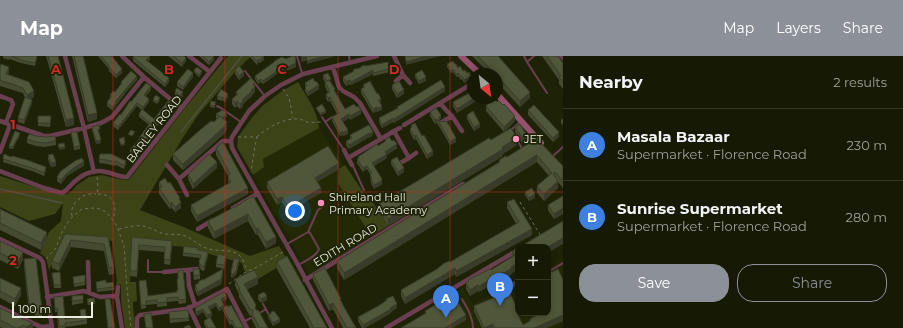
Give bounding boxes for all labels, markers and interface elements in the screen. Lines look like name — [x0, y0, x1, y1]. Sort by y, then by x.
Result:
text: Map — [20, 17, 63, 40]
text: Map — [723, 19, 754, 37]
text: Layers — [776, 19, 821, 37]
text: Share — [843, 19, 883, 37]
text: A — [50, 61, 62, 77]
text: B — [164, 61, 174, 77]
text: C — [277, 61, 287, 77]
text: D — [389, 61, 400, 77]
north arrow — [467, 68, 503, 104]
text: Nearby — [579, 72, 643, 92]
text: 2 results — [833, 74, 887, 90]
street label: BARLEY ROAD — [123, 92, 185, 166]
text: 1 — [10, 116, 16, 132]
text: Masala Bazaar — [617, 127, 730, 146]
place label: JET — [523, 132, 544, 146]
marker: JET — [511, 134, 521, 144]
text: A — [587, 137, 597, 153]
text: 230 m — [846, 137, 887, 153]
text: Supermarket · Florence Road — [617, 146, 807, 162]
place label: Shireland Hall Primary Academy — [329, 190, 427, 217]
marker: Shireland Hall Primary Academy — [316, 198, 326, 208]
text: Sunrise Supermarket — [617, 199, 783, 218]
your location — [285, 201, 305, 221]
text: B — [587, 209, 597, 225]
text: 280 m — [846, 209, 887, 225]
text: Supermarket · Florence Road — [617, 218, 807, 234]
street label: EDITH ROAD — [311, 220, 379, 270]
map controls — [515, 244, 551, 316]
button: + — [515, 244, 551, 280]
text: 2 — [9, 252, 17, 268]
button: Save — [579, 264, 729, 302]
button: Share — [737, 264, 887, 302]
pin: B — [487, 273, 513, 306]
button: − — [515, 280, 551, 316]
pin: A — [433, 285, 459, 318]
scale bar — [12, 300, 93, 319]
text: 100 m — [18, 302, 51, 316]

